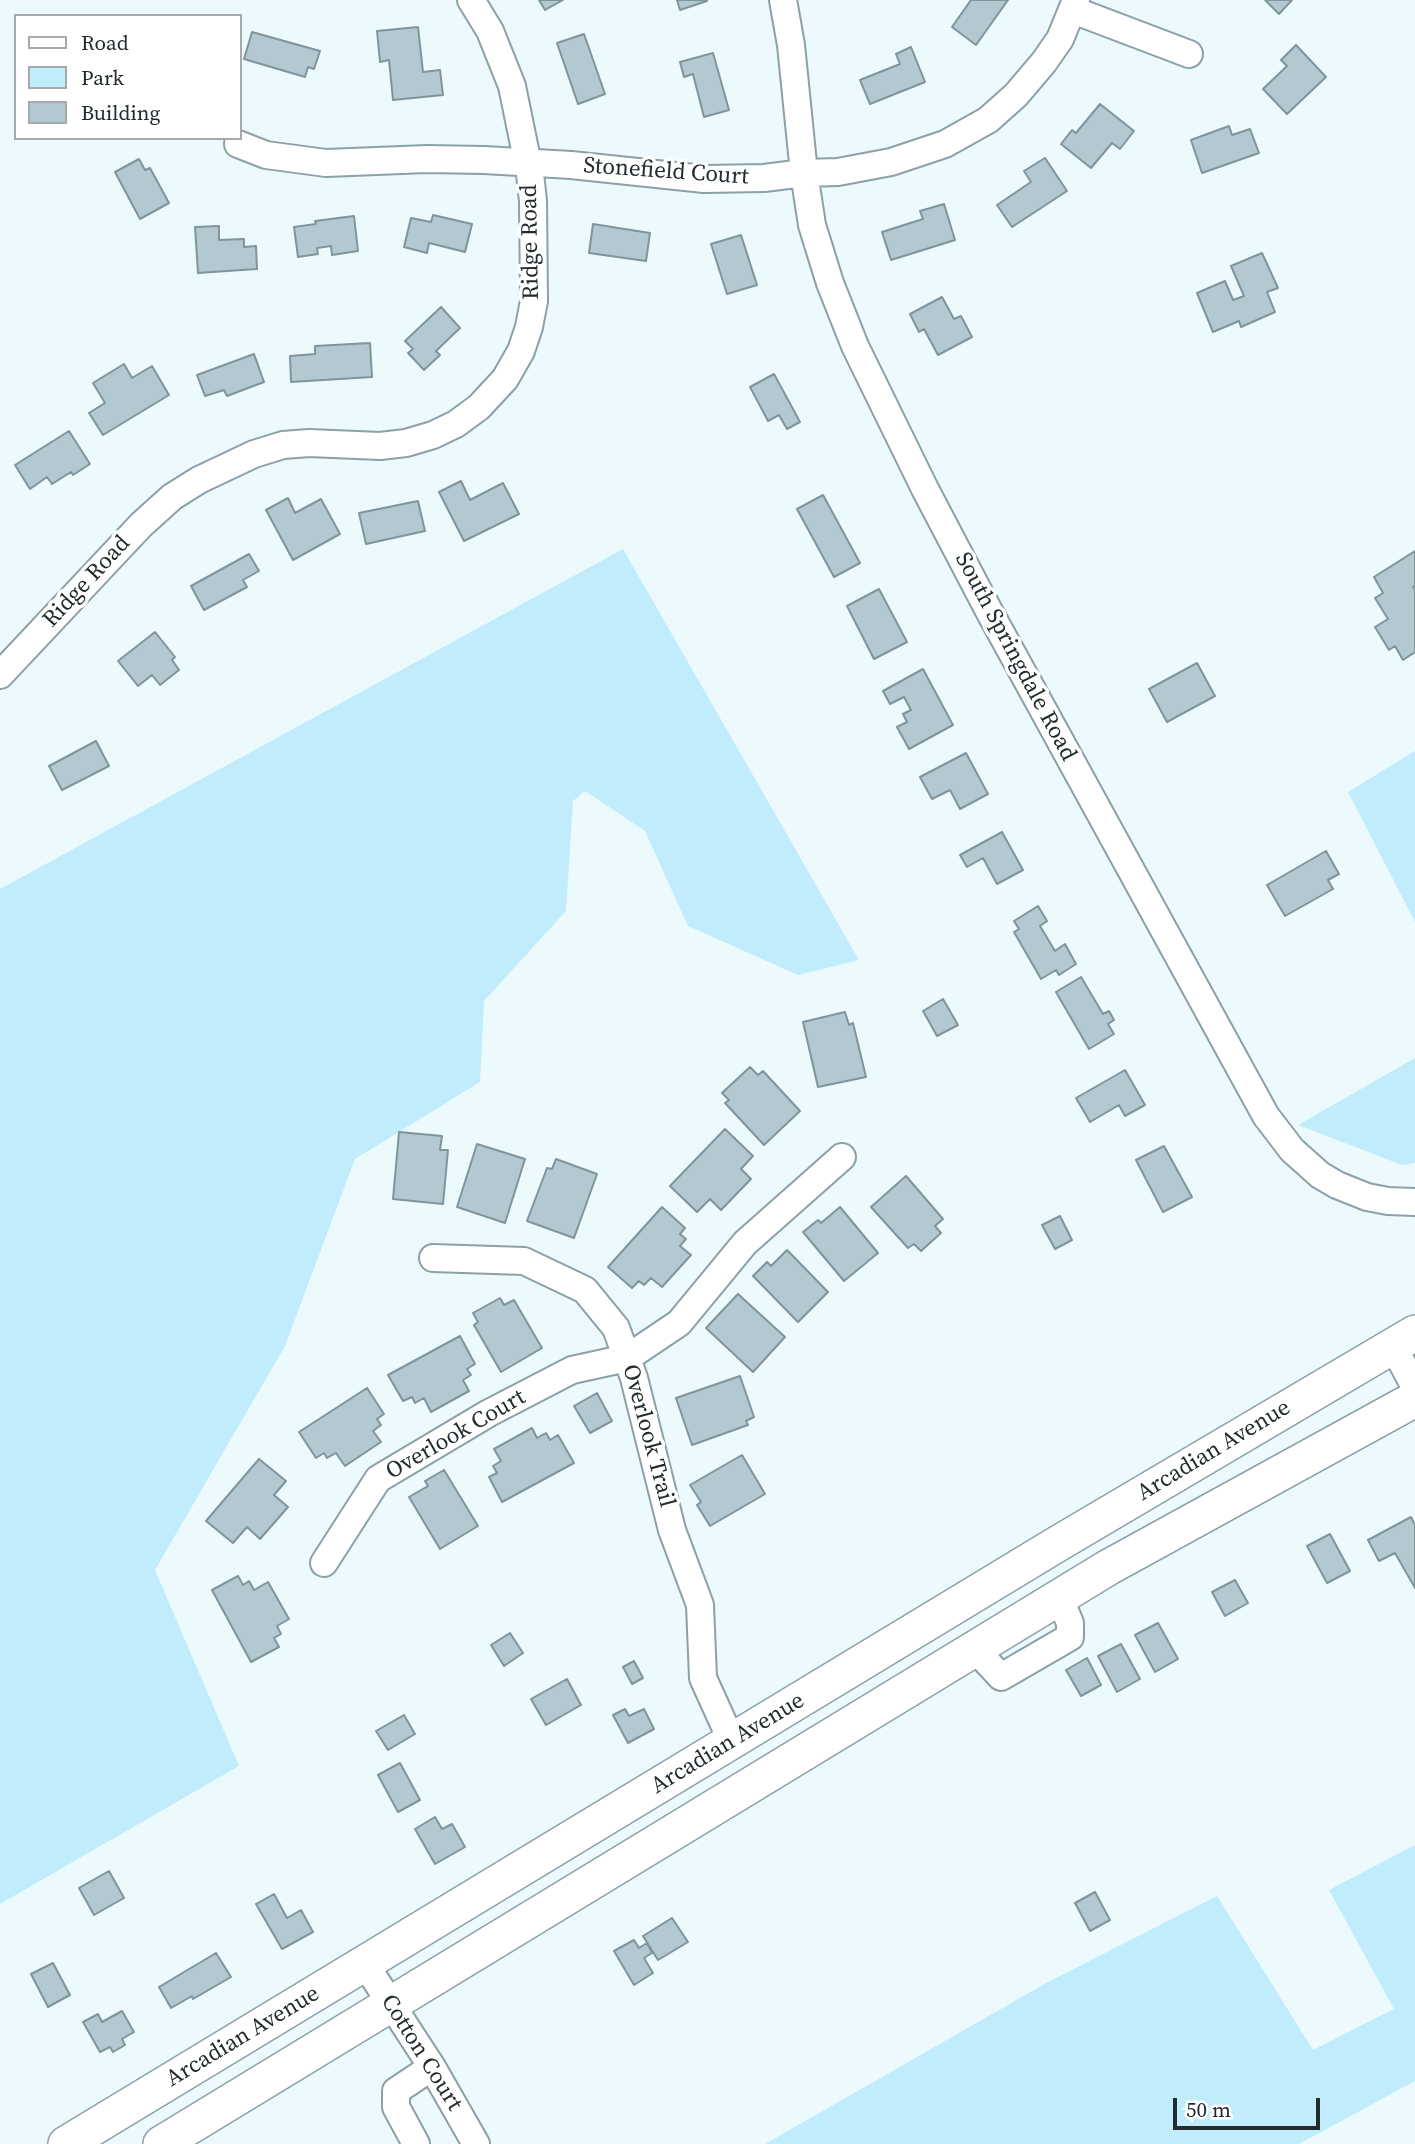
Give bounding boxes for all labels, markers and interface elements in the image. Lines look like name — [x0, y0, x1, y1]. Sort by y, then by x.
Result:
legend — [14, 14, 242, 140]
text: Road — [81, 28, 129, 57]
text: Park — [81, 63, 124, 92]
text: Building — [81, 98, 160, 127]
street label: Stonefield Court — [582, 152, 750, 192]
street label: Ridge Road — [516, 184, 546, 300]
street label: Ridge Road — [38, 530, 136, 634]
street label: South Springdale Road — [948, 548, 1082, 766]
street label: Overlook Trail — [616, 1362, 680, 1510]
street label: Overlook Court — [381, 1384, 531, 1486]
street label: Arcadian Avenue — [1132, 1394, 1296, 1508]
street label: Arcadian Avenue — [646, 1687, 810, 1801]
street label: Arcadian Avenue — [161, 1980, 325, 2094]
street label: Cotton Court — [374, 1990, 468, 2116]
scale bar — [1177, 2084, 1324, 2128]
text: 50 m — [1186, 2095, 1231, 2124]

